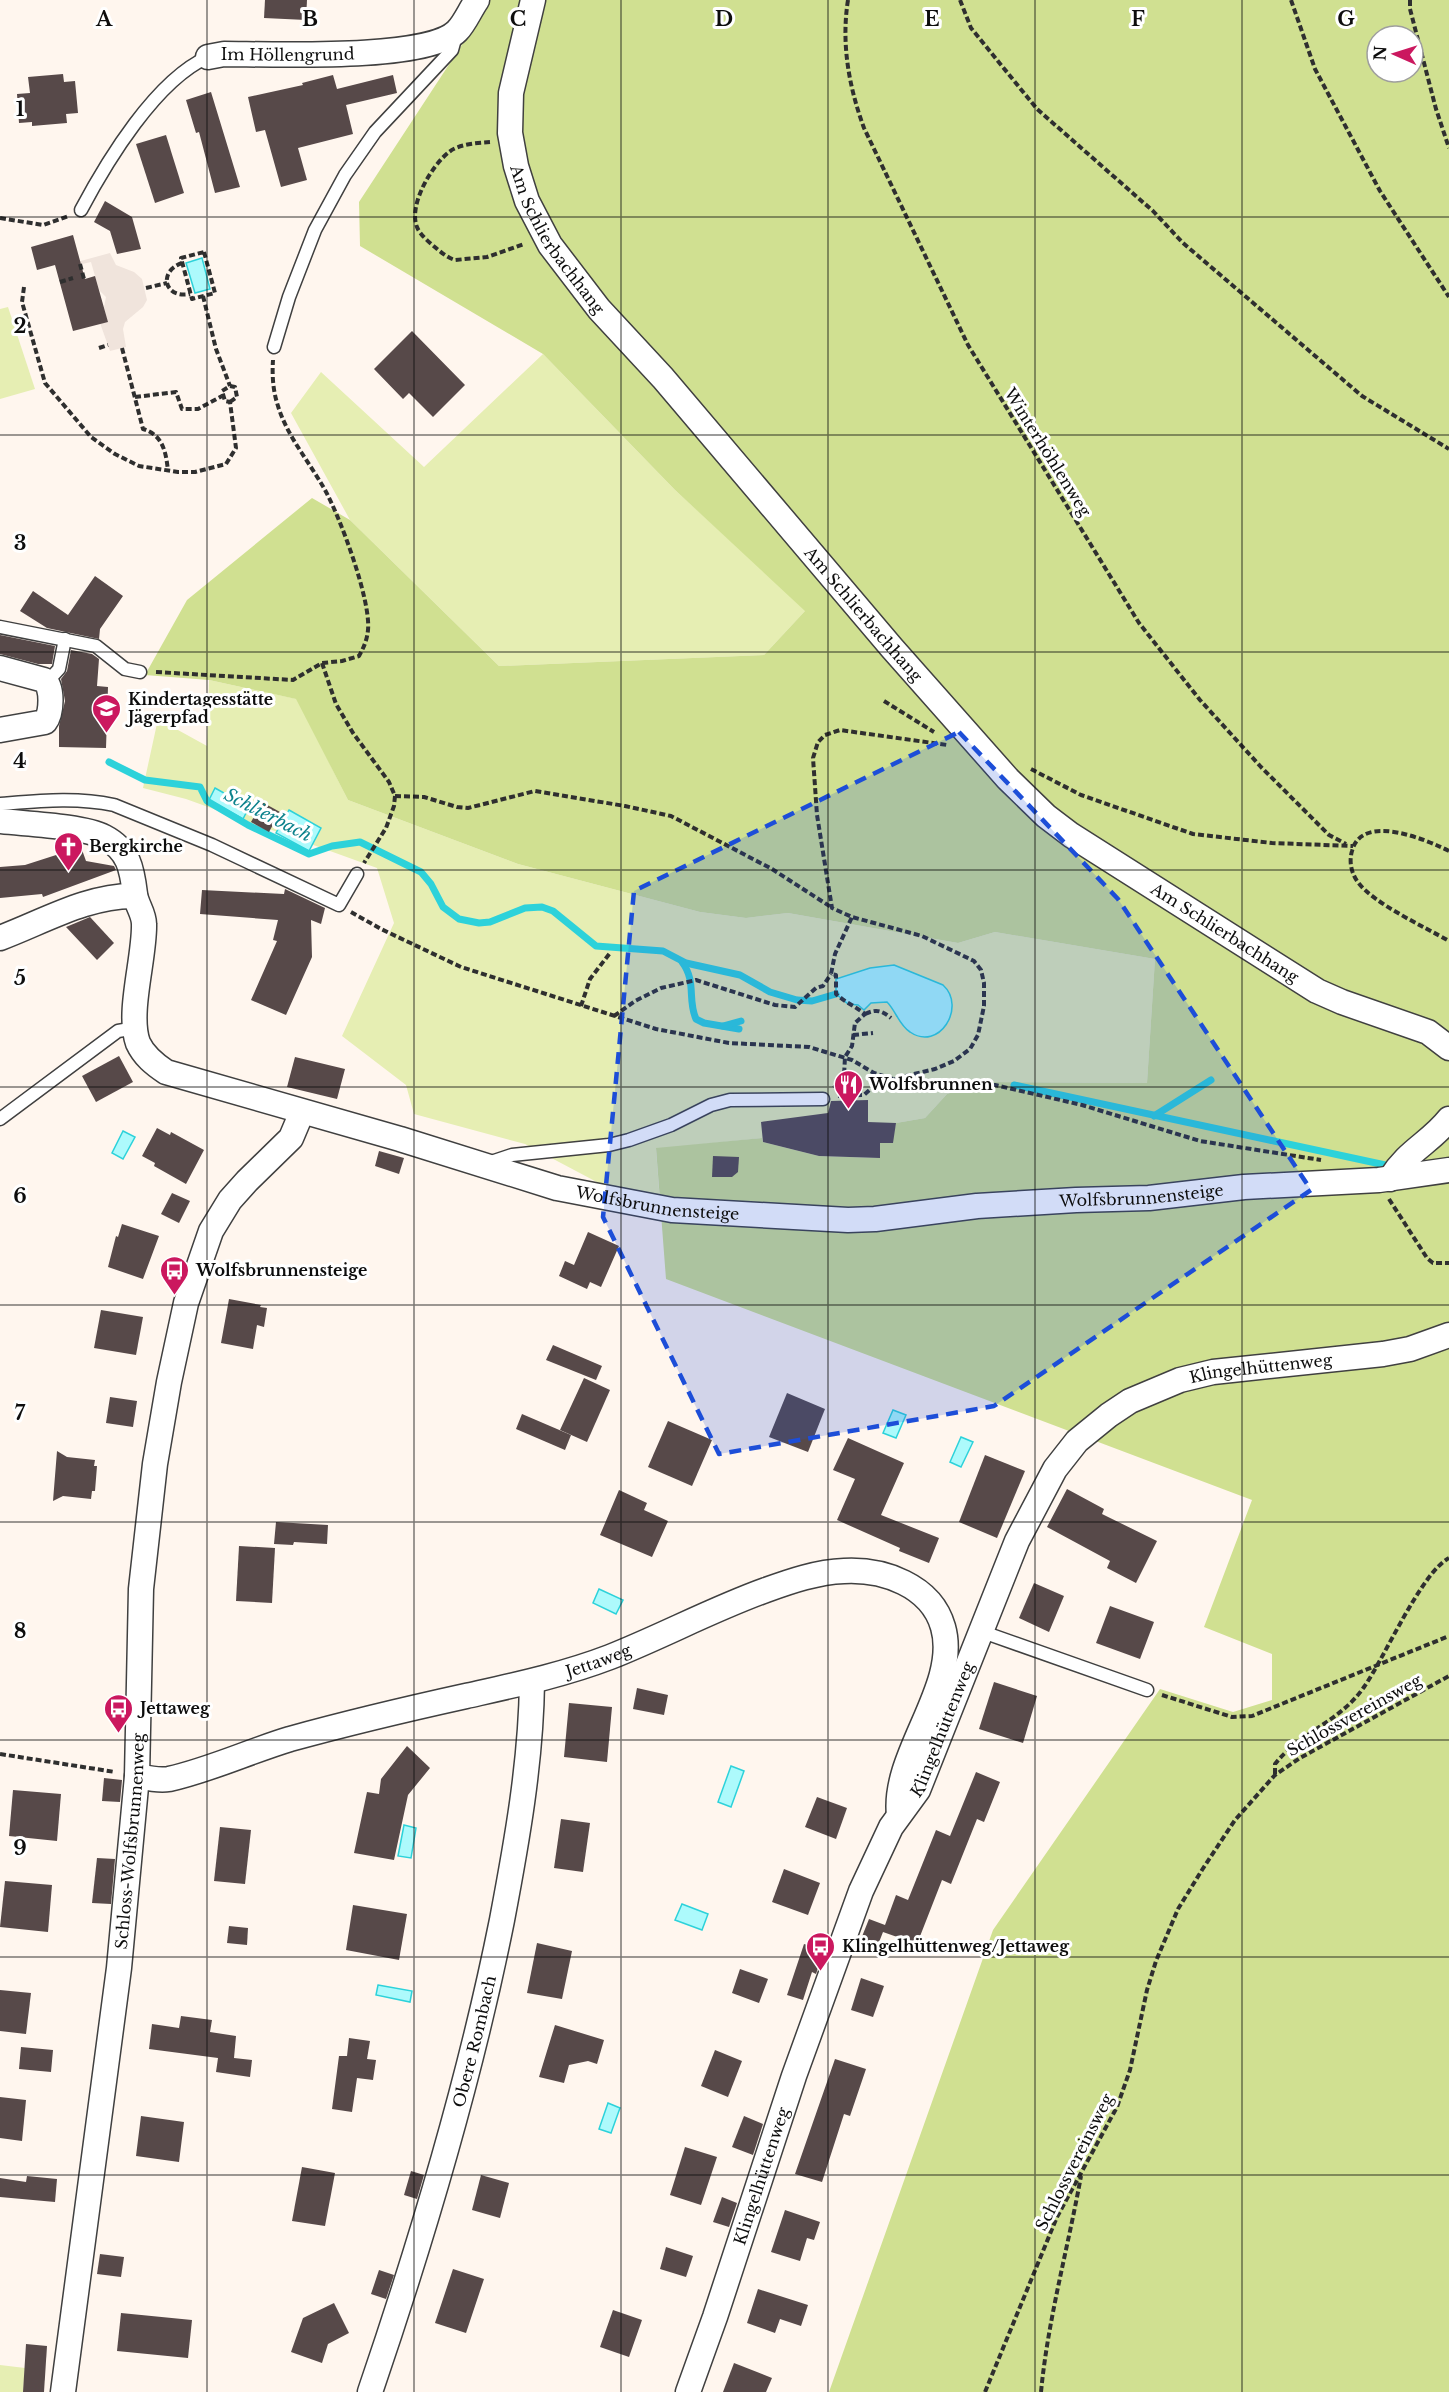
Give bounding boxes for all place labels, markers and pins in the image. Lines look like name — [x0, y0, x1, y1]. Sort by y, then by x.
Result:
place label: Kindertagesstätte Jägerpfad — [125, 689, 273, 727]
school or university icon: Kindertagesstätte Jägerpfad — [91, 692, 123, 734]
church icon: Bergkirche — [52, 830, 84, 872]
place label: Bergkirche — [89, 836, 183, 856]
restaurant icon: Wolfsbrunnen — [832, 1068, 864, 1110]
place label: Wolfsbrunnen — [868, 1074, 993, 1094]
bus stop icon: Wolfsbrunnensteige — [159, 1254, 191, 1296]
place label: Wolfsbrunnensteige — [195, 1260, 367, 1280]
bus stop icon: Jettaweg — [103, 1692, 135, 1734]
place label: Jettaweg — [137, 1698, 211, 1718]
bus stop icon: Klingelhüttenweg/Jettaweg — [805, 1930, 837, 1972]
place label: Klingelhüttenweg/Jettaweg — [842, 1936, 1070, 1956]

